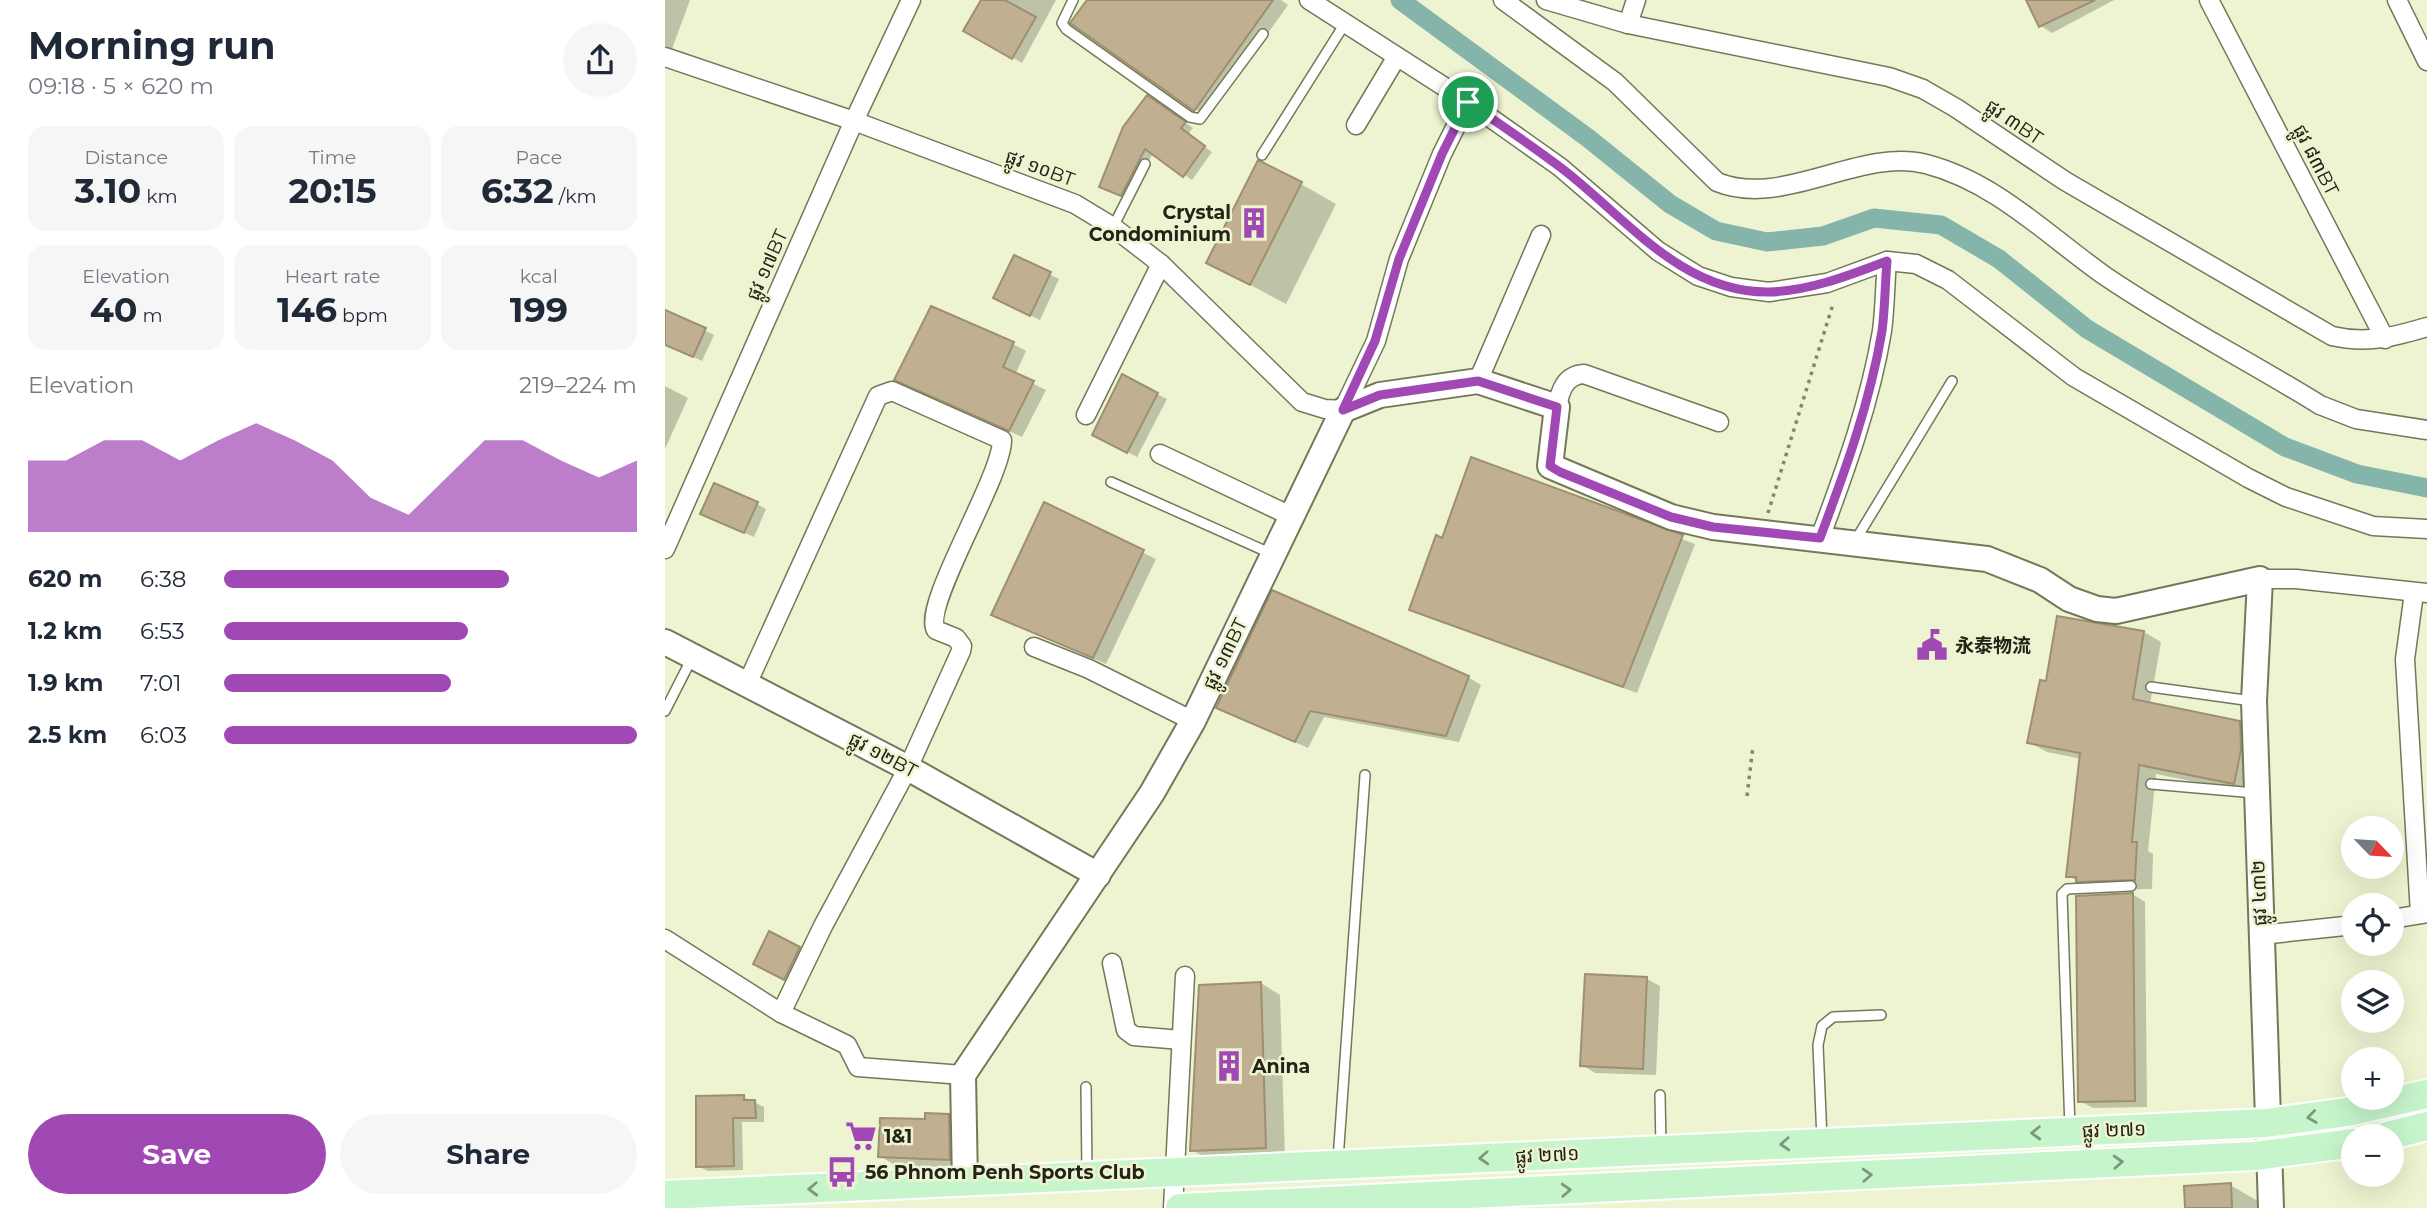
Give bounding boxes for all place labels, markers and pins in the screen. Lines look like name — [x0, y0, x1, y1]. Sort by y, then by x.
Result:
pin — [1438, 72, 1498, 132]
place label: Crystal Condominium — [1089, 201, 1231, 246]
building icon: Crystal Condominium — [1237, 206, 1271, 240]
public building icon: 永泰物流 — [1915, 628, 1949, 662]
place label: 永泰物流 — [1955, 634, 2031, 657]
building icon: Anina — [1212, 1049, 1246, 1083]
place label: Anina — [1251, 1055, 1310, 1078]
supermarket icon: 1&1 — [844, 1119, 878, 1153]
place label: 1&1 — [884, 1125, 912, 1148]
bus stop icon: 56 Phnom Penh Sports Club — [825, 1155, 859, 1189]
place label: 56 Phnom Penh Sports Club — [865, 1161, 1145, 1184]

